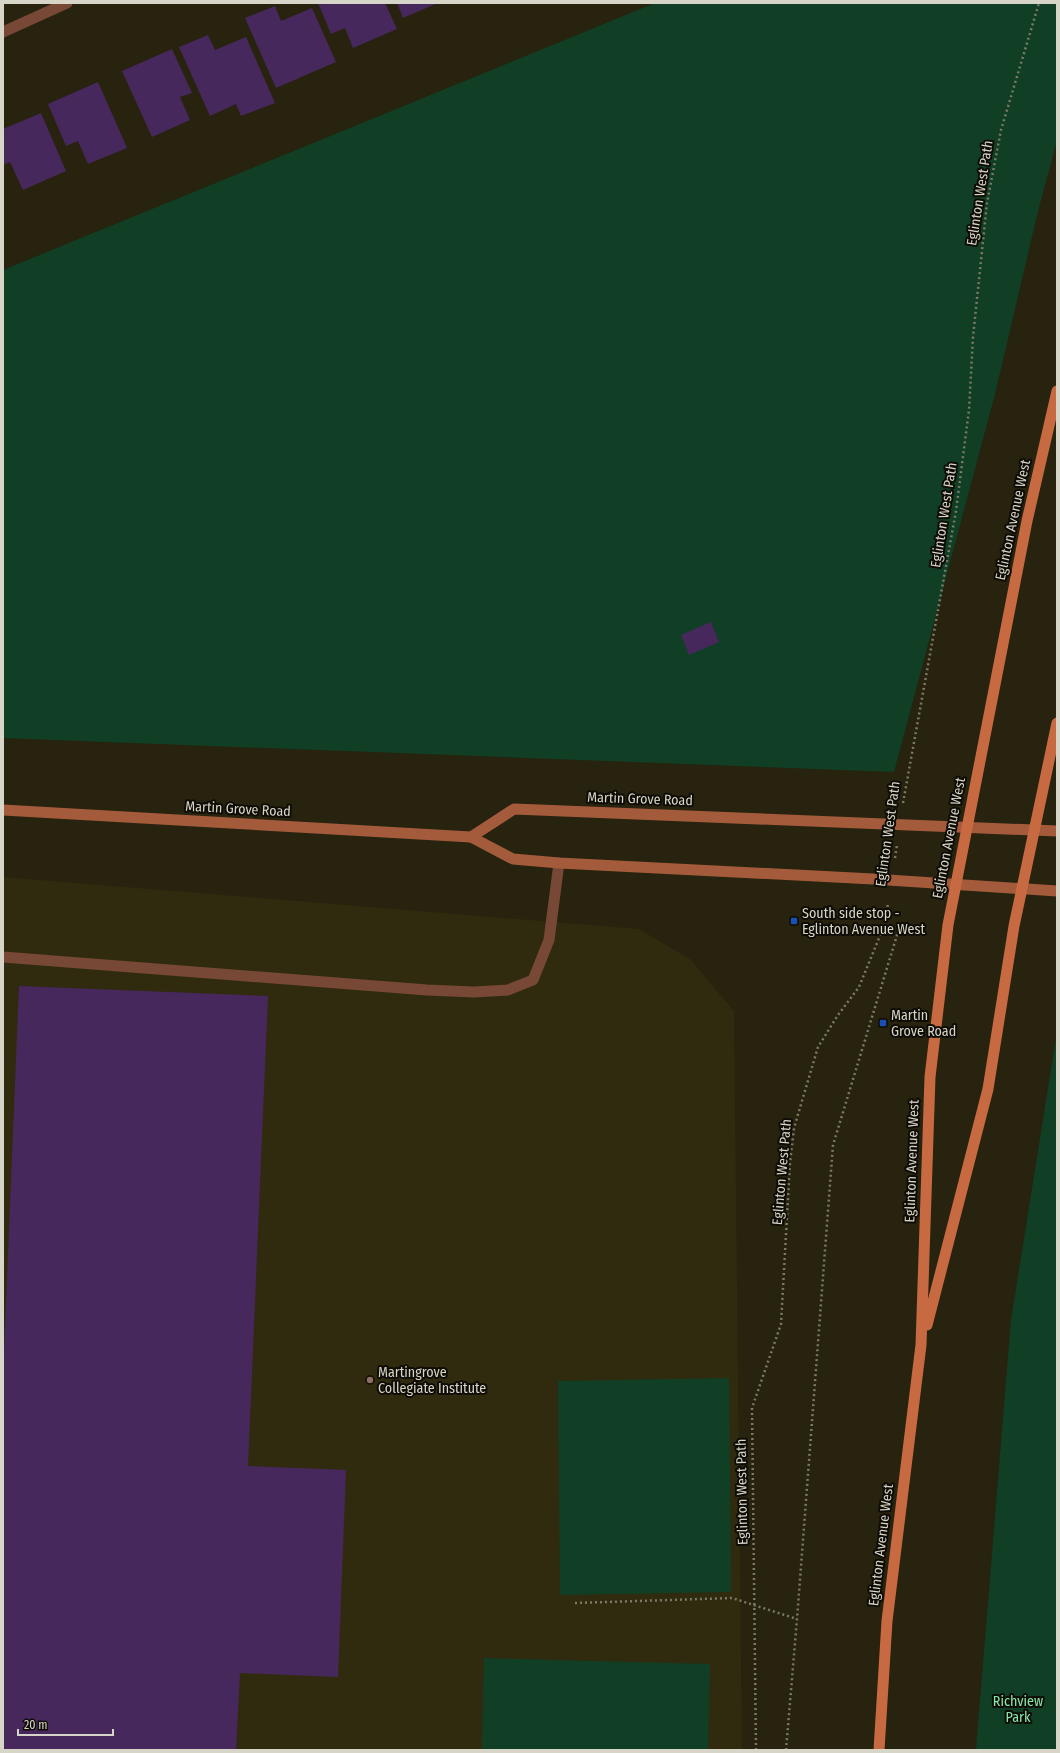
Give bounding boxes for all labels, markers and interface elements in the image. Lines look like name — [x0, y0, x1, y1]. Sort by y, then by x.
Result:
street label: Eglinton West Path — [963, 139, 997, 247]
street label: Eglinton Avenue West — [992, 458, 1034, 582]
street label: Eglinton West Path — [927, 461, 961, 569]
street label: Eglinton Avenue West — [929, 776, 969, 900]
street label: Eglinton West Path — [872, 780, 904, 888]
street label: Martin Grove Road — [587, 789, 693, 809]
street label: Martin Grove Road — [185, 798, 291, 820]
place label: South side stop - Eglinton Avenue West — [802, 905, 925, 938]
marker: South side stop - Eglinton Avenue West — [789, 916, 799, 926]
place label: Martin Grove Road — [891, 1007, 956, 1040]
marker: Martin Grove Road — [878, 1018, 888, 1028]
street label: Eglinton Avenue West — [901, 1099, 923, 1223]
street label: Eglinton West Path — [769, 1118, 795, 1226]
place label: Martingrove Collegiate Institute — [378, 1364, 486, 1397]
marker: Martingrove Collegiate Institute — [365, 1375, 375, 1385]
street label: Eglinton West Path — [733, 1439, 751, 1545]
street label: Eglinton Avenue West — [865, 1482, 897, 1607]
park label: Richview Park — [993, 1693, 1043, 1726]
scale bar — [18, 1711, 113, 1737]
text: 20 m — [24, 1718, 48, 1732]

